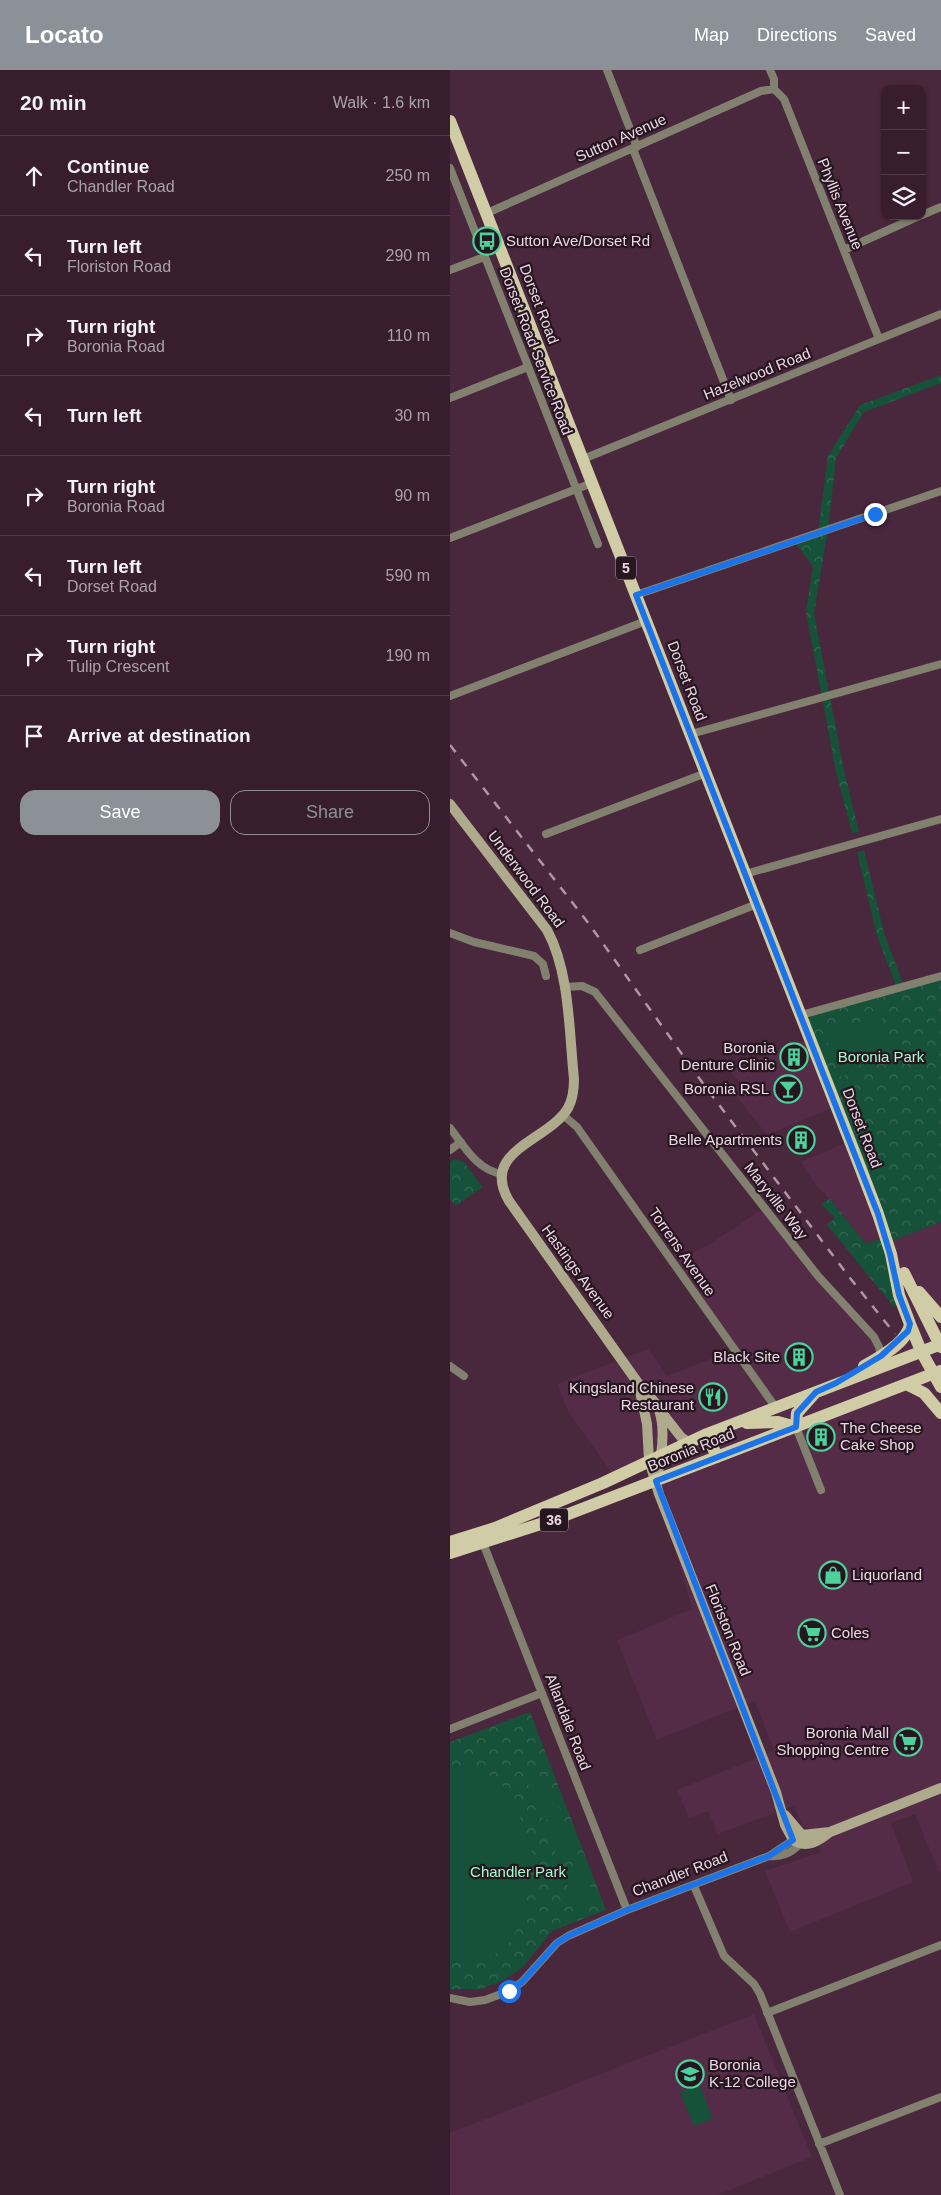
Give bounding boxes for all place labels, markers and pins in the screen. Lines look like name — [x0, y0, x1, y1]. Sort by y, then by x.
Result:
bus stop icon: Sutton Ave/Dorset Rd — [472, 226, 502, 256]
place label: Sutton Ave/Dorset Rd — [506, 232, 650, 249]
place label: Boronia Denture Clinic — [681, 1039, 776, 1073]
building icon: Boronia Denture Clinic — [779, 1042, 809, 1072]
bar icon: Boronia RSL — [773, 1074, 803, 1104]
place label: Boronia RSL — [684, 1080, 769, 1097]
building icon: Belle Apartments — [786, 1125, 816, 1155]
place label: Belle Apartments — [669, 1131, 782, 1148]
building icon: Black Site — [784, 1342, 814, 1372]
place label: Black Site — [713, 1348, 780, 1365]
place label: Kingsland Chinese Restaurant — [569, 1379, 695, 1413]
restaurant icon: Kingsland Chinese Restaurant — [698, 1382, 728, 1412]
place label: The Cheese Cake Shop — [840, 1419, 922, 1453]
building icon: The Cheese Cake Shop — [806, 1422, 836, 1452]
shop icon: Liquorland — [818, 1560, 848, 1590]
place label: Liquorland — [852, 1566, 922, 1583]
supermarket icon: Coles — [797, 1618, 827, 1648]
place label: Coles — [831, 1624, 869, 1641]
place label: Boronia Mall Shopping Centre — [776, 1724, 889, 1758]
supermarket icon: Boronia Mall Shopping Centre — [893, 1727, 923, 1757]
place label: Boronia K-12 College — [709, 2056, 796, 2090]
school or university icon: Boronia K-12 College — [675, 2059, 705, 2089]

